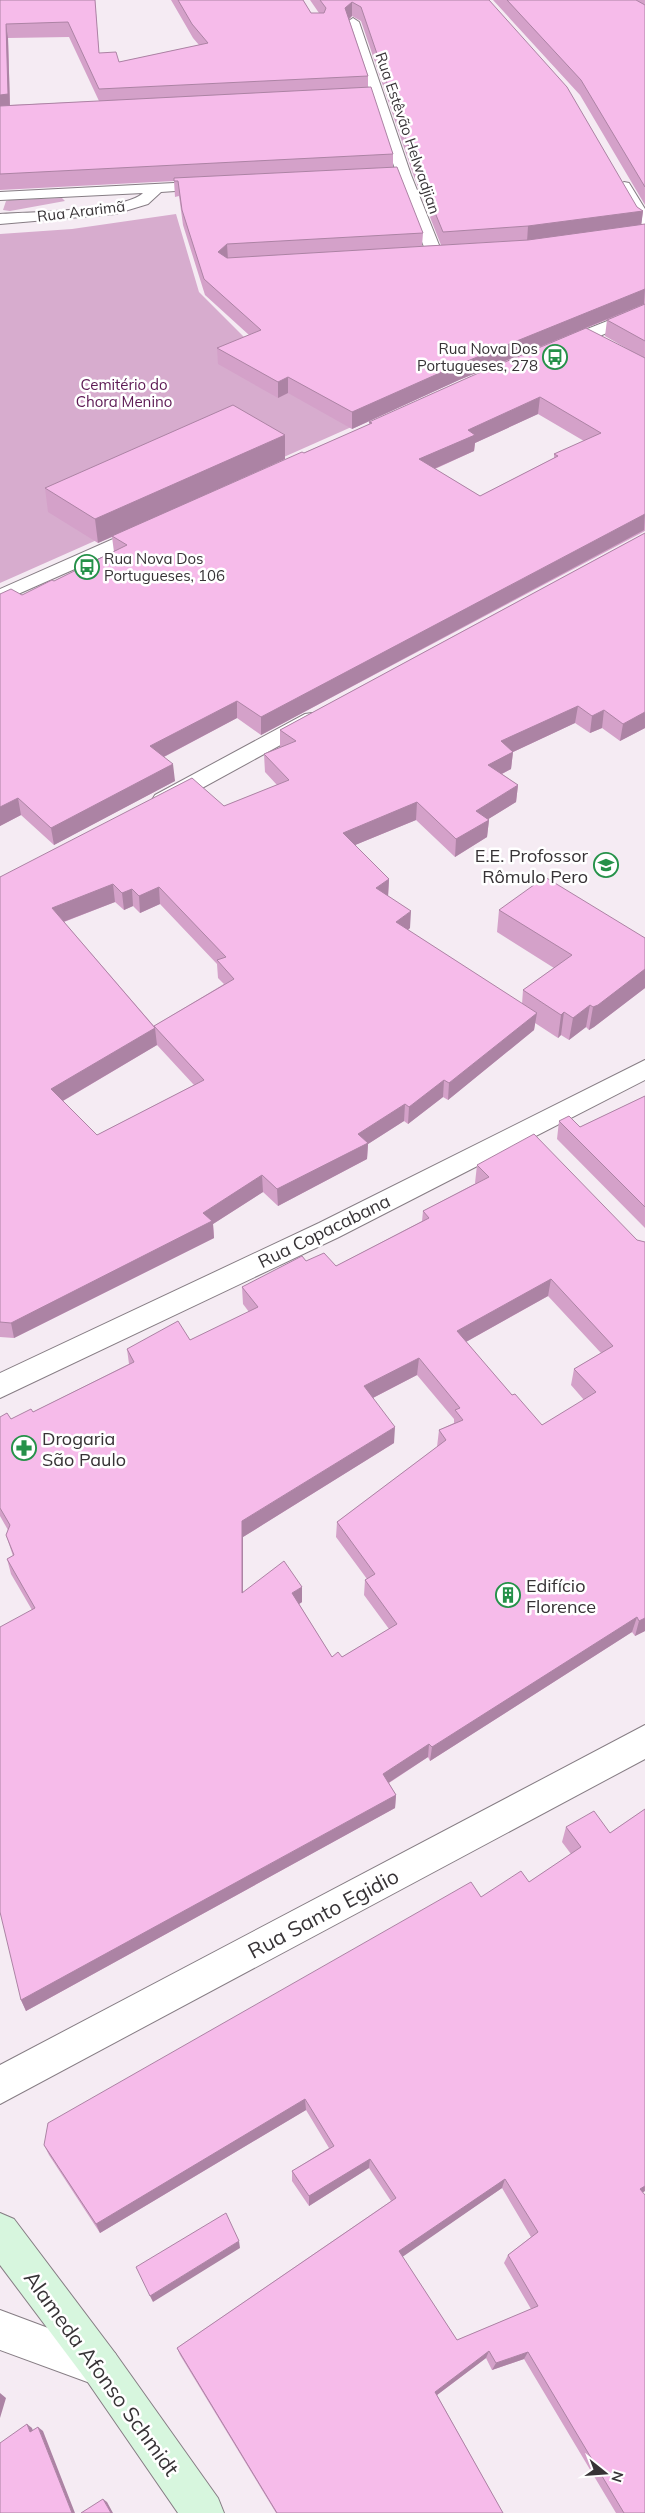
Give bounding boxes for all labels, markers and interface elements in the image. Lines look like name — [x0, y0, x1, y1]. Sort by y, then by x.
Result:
street label: Rua Estêvão Helwadjian — [371, 50, 445, 216]
street label: Rua Ararimã — [36, 196, 126, 226]
place label: Rua Nova Dos Portugueses, 278 — [417, 339, 538, 375]
bus stop icon: Rua Nova Dos Portugueses, 278 — [542, 344, 568, 370]
park label: Cemitério do Chora Menino — [76, 375, 172, 411]
place label: Rua Nova Dos Portugueses, 106 — [104, 549, 225, 585]
bus stop icon: Rua Nova Dos Portugueses, 106 — [74, 554, 100, 580]
place label: E.E. Profossor Rômulo Pero — [475, 844, 588, 888]
school or university icon: E.E. Profossor Rômulo Pero — [593, 852, 619, 878]
street label: Rua Copacabana — [254, 1189, 394, 1273]
place label: Drogaria São Paulo — [42, 1427, 126, 1471]
pharmacy icon: Drogaria São Paulo — [11, 1435, 37, 1461]
place label: Edifício Florence — [526, 1574, 596, 1618]
building icon: Edifício Florence — [495, 1582, 521, 1608]
street label: Rua Santo Egidio — [243, 1862, 403, 1964]
street label: Alameda Afonso Schmidt — [19, 2265, 185, 2481]
north arrow — [580, 2448, 630, 2498]
text: N — [607, 2469, 628, 2484]

